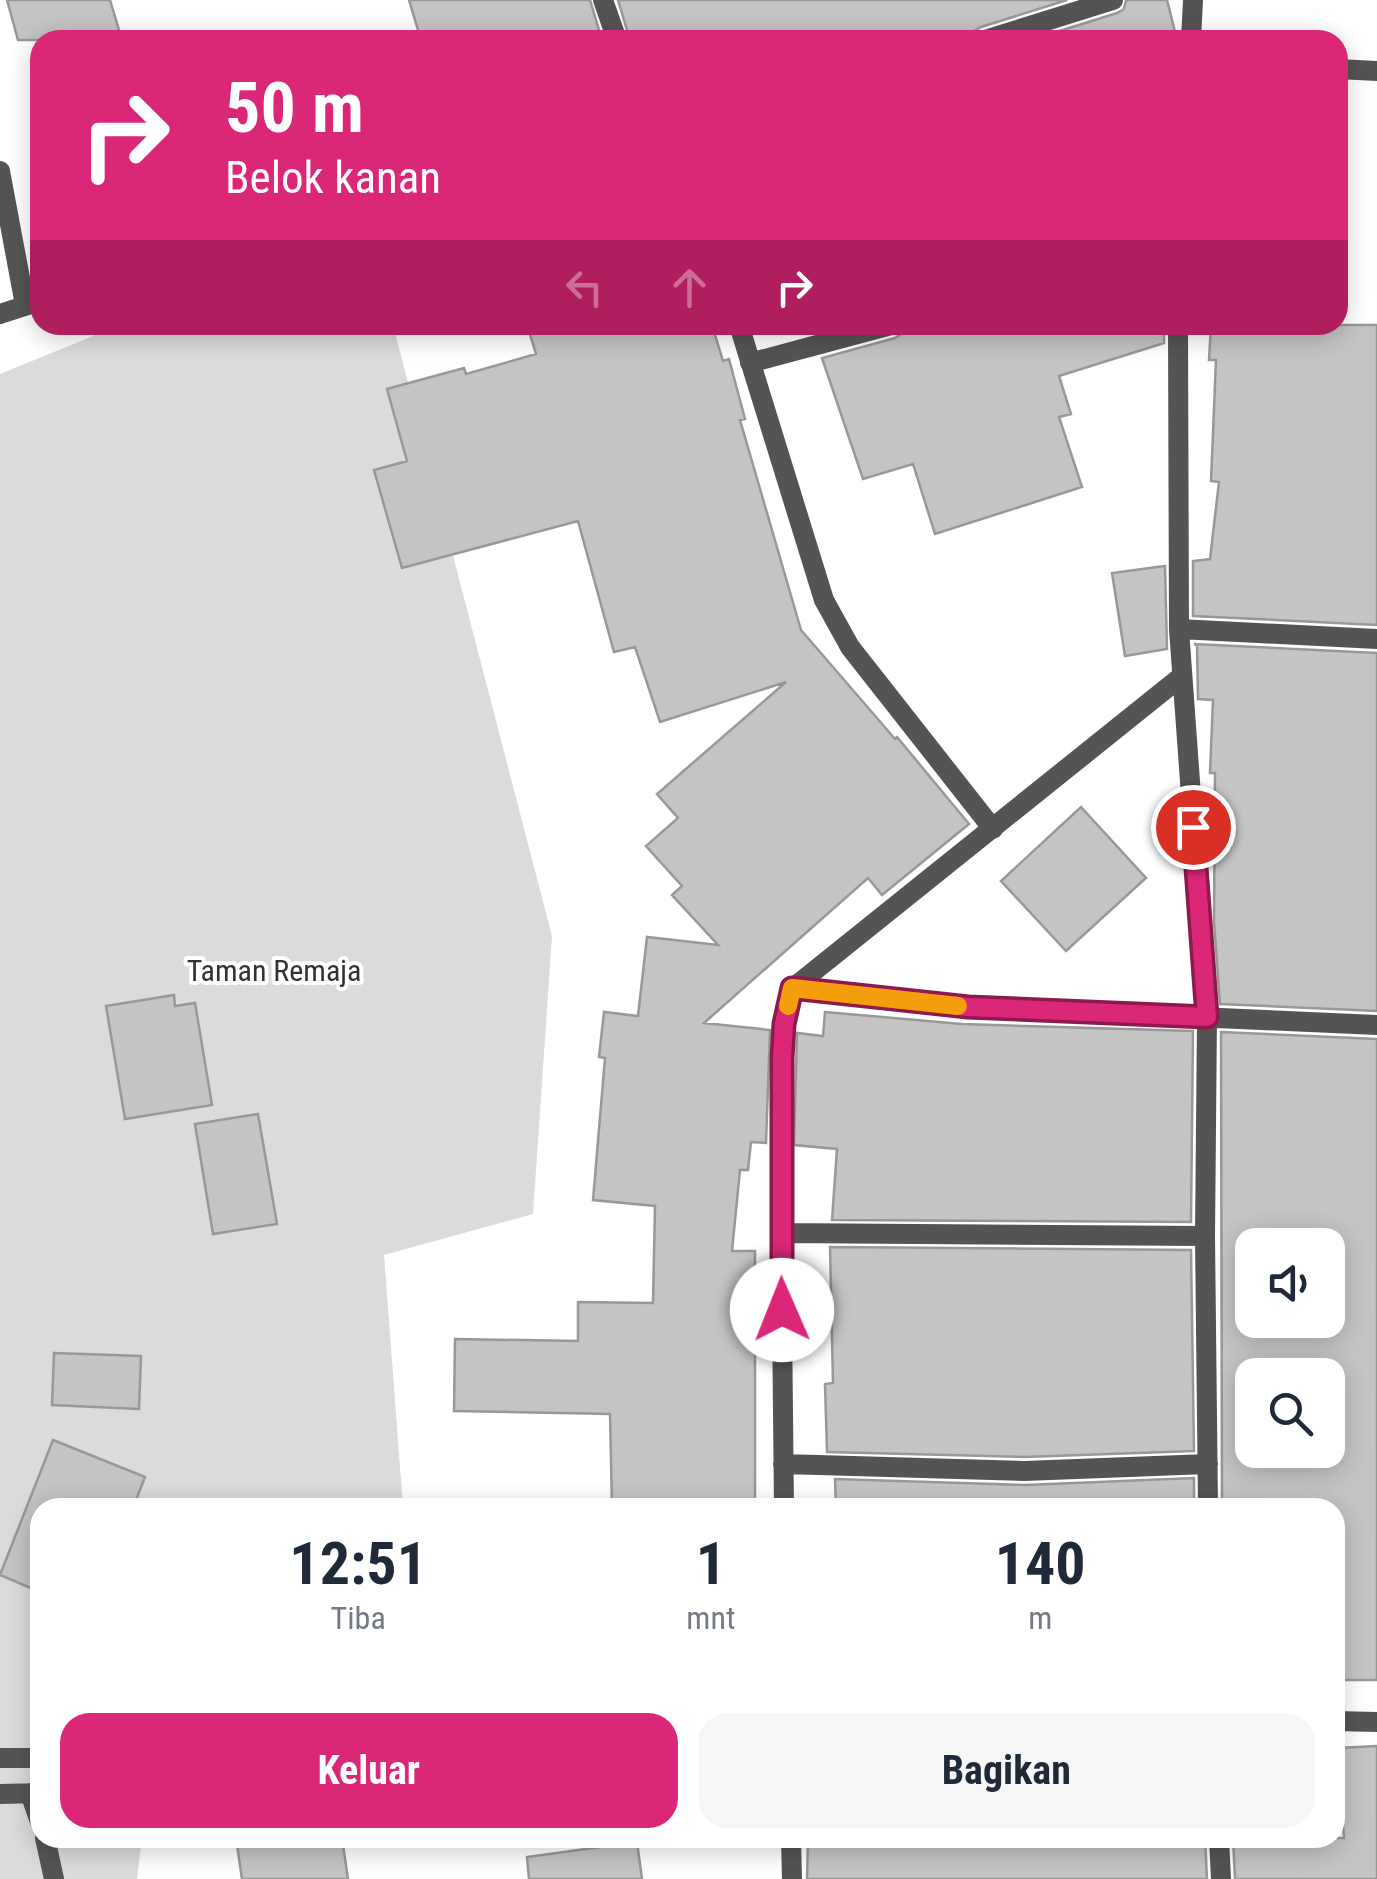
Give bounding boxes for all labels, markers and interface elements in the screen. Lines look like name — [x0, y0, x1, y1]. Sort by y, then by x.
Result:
text: 50 m — [225, 67, 364, 149]
icon: right — [60, 70, 190, 200]
text: Belok kanan — [225, 151, 441, 204]
icon: left — [557, 260, 612, 315]
icon: ahead — [662, 260, 717, 315]
icon: right — [767, 260, 822, 315]
pin — [1151, 785, 1236, 870]
icon: arrive — [1166, 800, 1221, 855]
park label: Taman Remaja — [187, 953, 361, 988]
map controls — [1235, 1228, 1345, 1468]
button: sound — [1235, 1228, 1345, 1338]
position arrow — [730, 1258, 834, 1362]
button: search — [1235, 1358, 1345, 1468]
text: 12:51 — [289, 1528, 427, 1599]
text: 1 — [696, 1528, 726, 1599]
text: 140 — [995, 1528, 1086, 1599]
text: Tiba — [331, 1599, 386, 1637]
text: mnt — [686, 1599, 735, 1637]
text: m — [1028, 1599, 1052, 1637]
button: Keluar — [60, 1713, 678, 1828]
button: Bagikan — [698, 1713, 1315, 1828]

